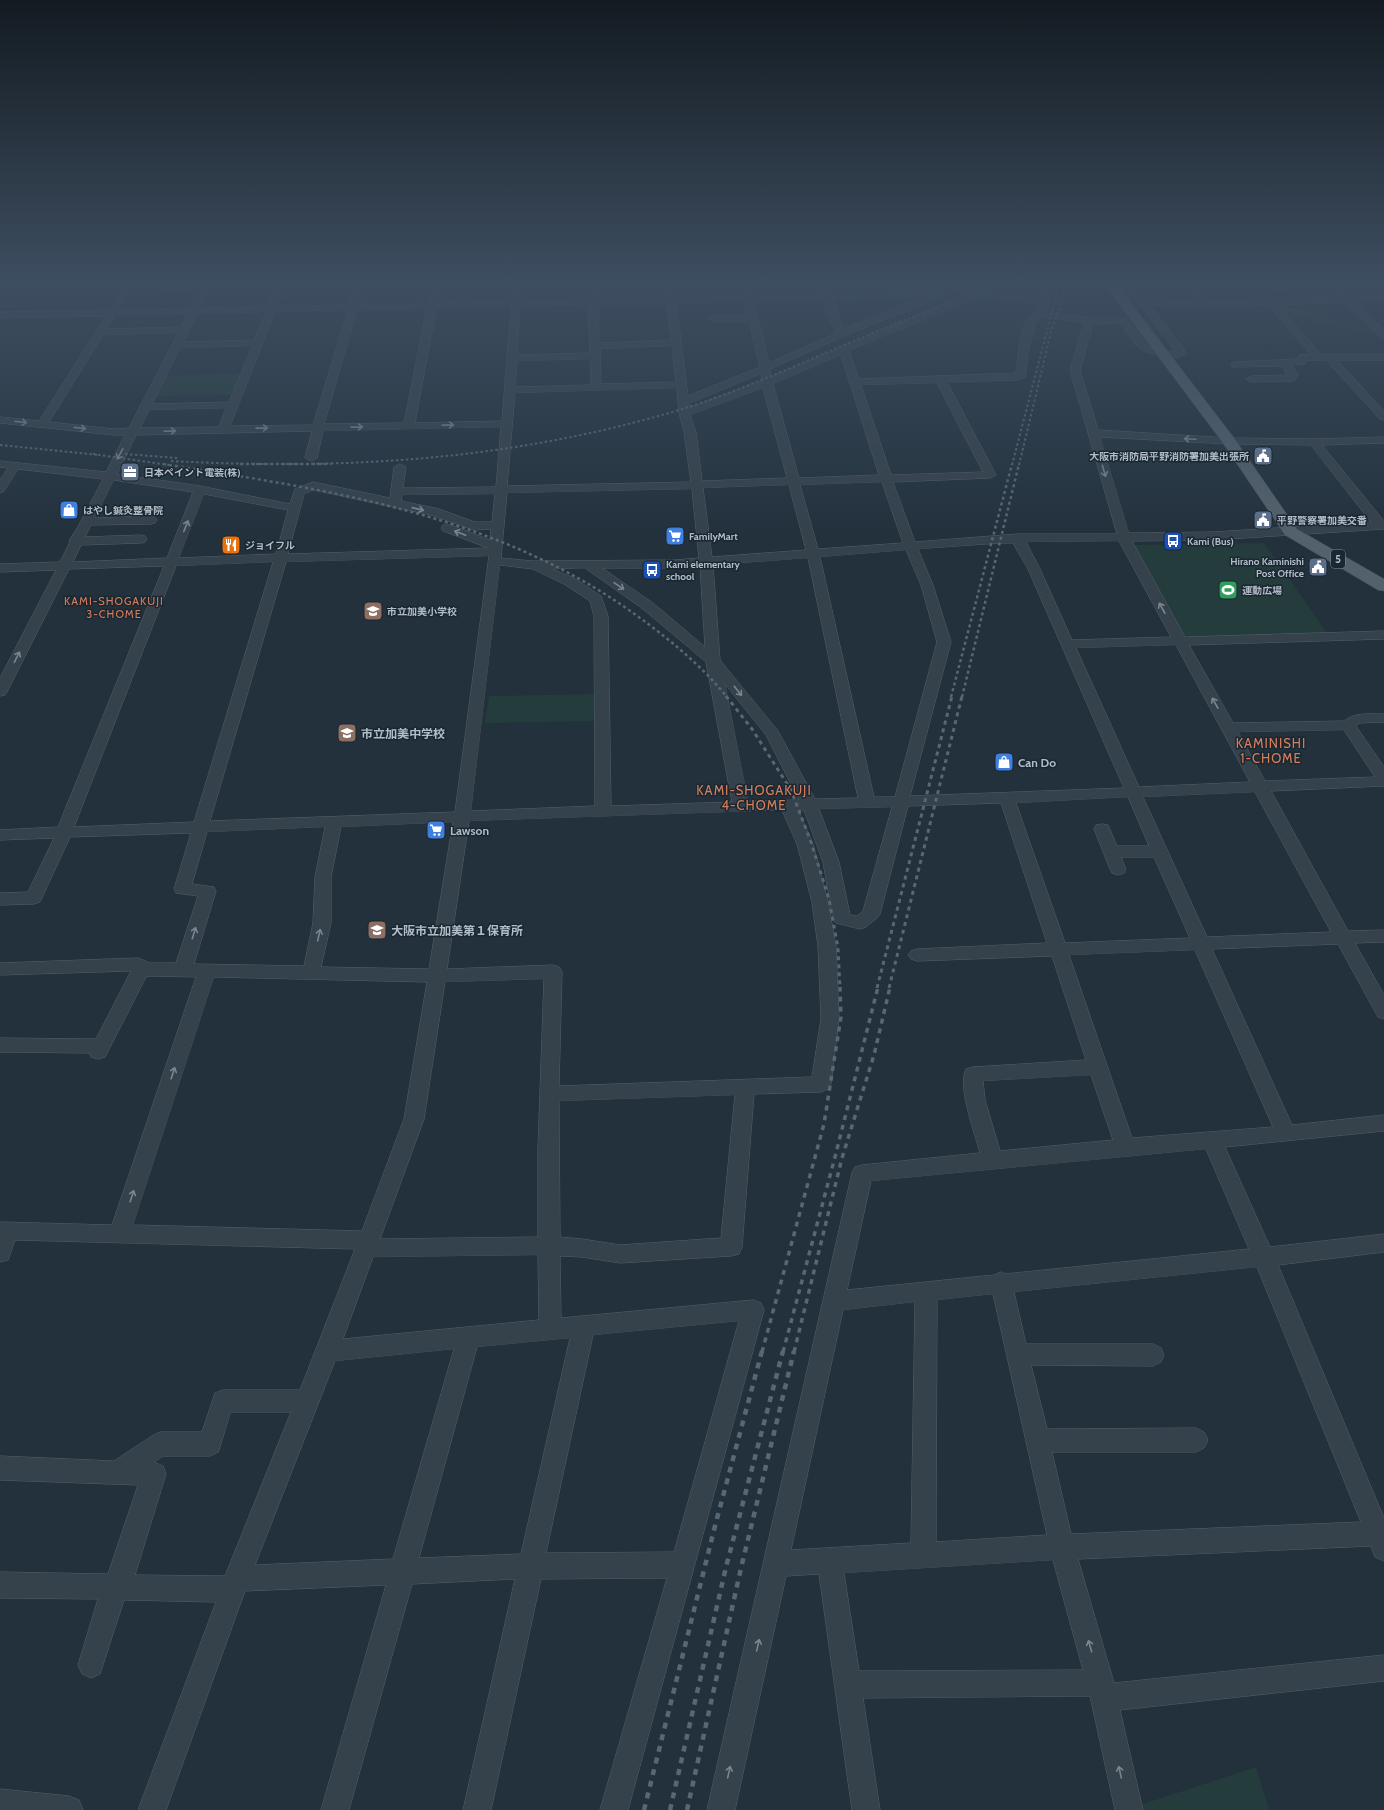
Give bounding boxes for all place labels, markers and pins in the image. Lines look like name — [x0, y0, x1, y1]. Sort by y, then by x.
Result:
public building icon: 大阪市消防局平野消防署加美出張所 — [1252, 445, 1274, 467]
place label: 大阪市消防局平野消防署加美出張所 — [1089, 450, 1249, 463]
office icon: 日本ペイント電装(株) — [119, 461, 141, 483]
place label: 日本ペイント電装(株) — [144, 466, 241, 479]
shop icon: はやし鍼灸整骨院 — [58, 499, 80, 521]
place label: はやし鍼灸整骨院 — [83, 504, 163, 517]
public building icon: 平野警察署加美交番 — [1252, 509, 1274, 531]
place label: 平野警察署加美交番 — [1277, 514, 1367, 527]
supermarket icon: FamilyMart — [664, 525, 686, 547]
place label: FamilyMart — [689, 530, 738, 543]
bus stop icon: Kami (Bus) — [1162, 530, 1184, 552]
restaurant icon: ジョイフル — [220, 534, 242, 556]
place label: Kami (Bus) — [1187, 535, 1234, 548]
place label: ジョイフル — [245, 539, 295, 552]
place label: Hirano Kaminishi Post Office — [1230, 555, 1304, 580]
public building icon: Hirano Kaminishi Post Office — [1307, 556, 1329, 578]
place label: Kami elementary school — [666, 558, 740, 583]
bus stop icon: Kami elementary school — [641, 559, 663, 581]
sports icon: 運動広場 — [1217, 579, 1239, 601]
place label: 運動広場 — [1242, 584, 1282, 597]
school or university icon: 市立加美小学校 — [362, 600, 384, 622]
place label: 市立加美小学校 — [387, 605, 457, 618]
school or university icon: 市立加美中学校 — [336, 722, 358, 744]
place label: 市立加美中学校 — [361, 726, 445, 741]
shop icon: Can Do — [993, 751, 1015, 773]
place label: Can Do — [1018, 755, 1056, 770]
supermarket icon: Lawson — [425, 819, 447, 841]
place label: Lawson — [450, 823, 489, 838]
school or university icon: 大阪市立加美第１保育所 — [366, 919, 388, 941]
place label: 大阪市立加美第１保育所 — [391, 923, 523, 938]

